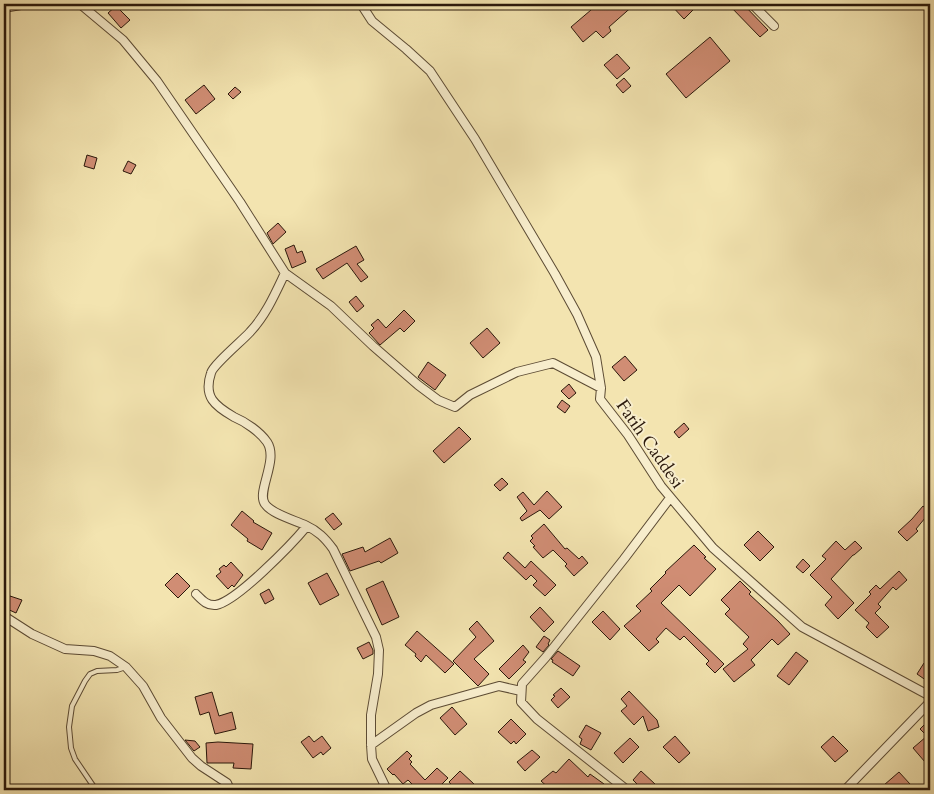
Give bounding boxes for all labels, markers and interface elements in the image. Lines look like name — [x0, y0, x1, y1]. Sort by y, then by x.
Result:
street label: Fatih Caddesi — [610, 394, 690, 494]

